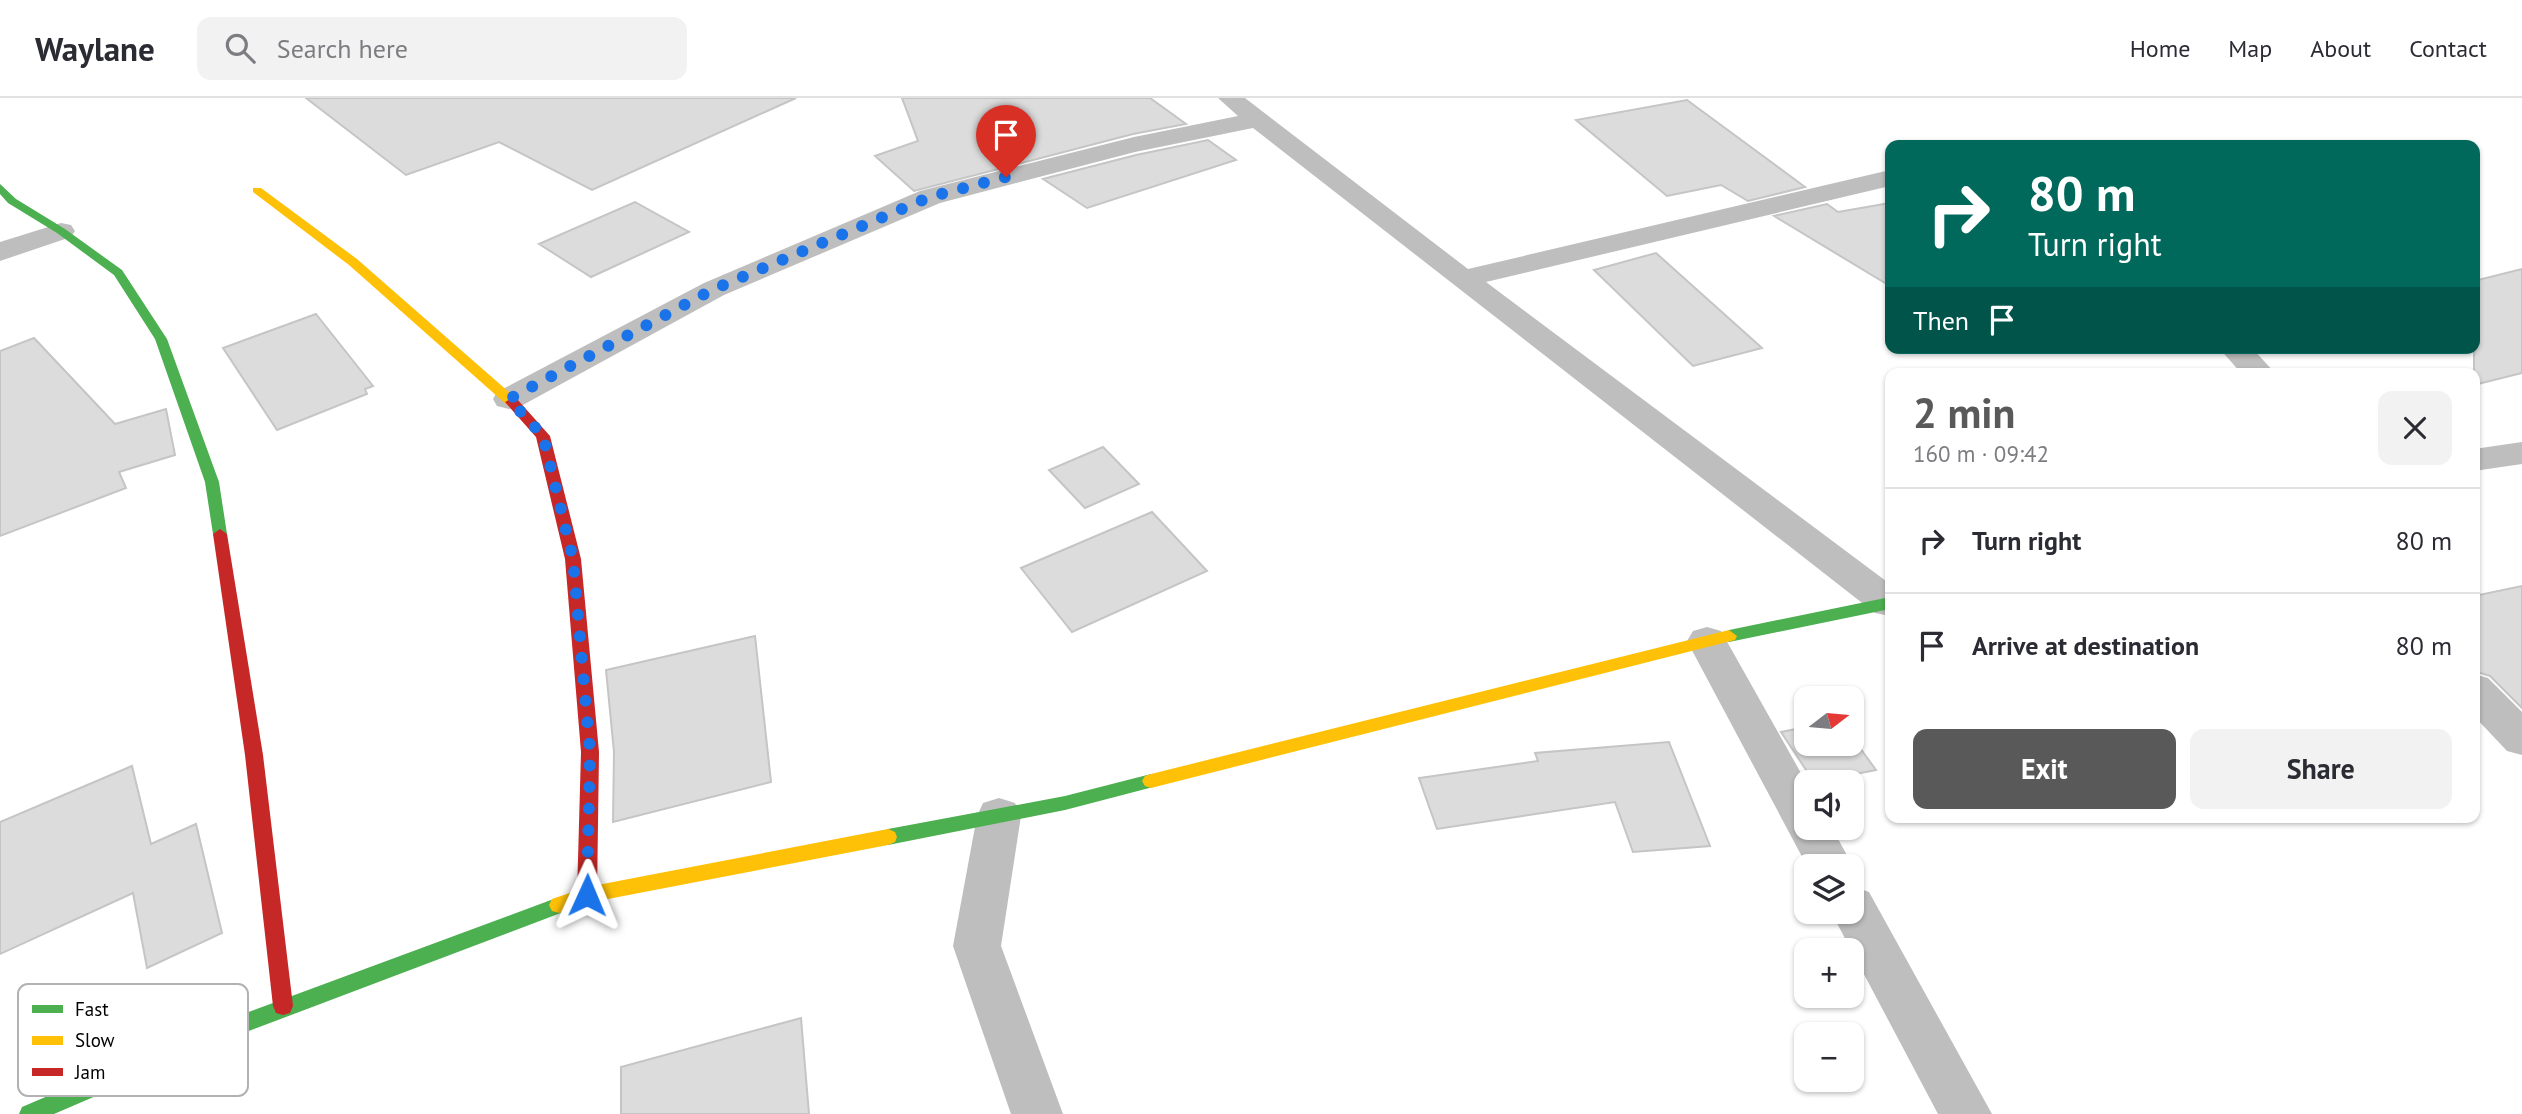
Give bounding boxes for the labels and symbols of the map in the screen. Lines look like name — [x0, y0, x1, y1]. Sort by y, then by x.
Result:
pin — [976, 105, 1036, 177]
north arrow — [1794, 686, 1864, 756]
position arrow — [550, 858, 624, 932]
legend — [18, 984, 248, 1096]
text: Fast — [75, 997, 109, 1021]
text: Slow — [75, 1028, 115, 1052]
text: Jam — [74, 1060, 105, 1084]

